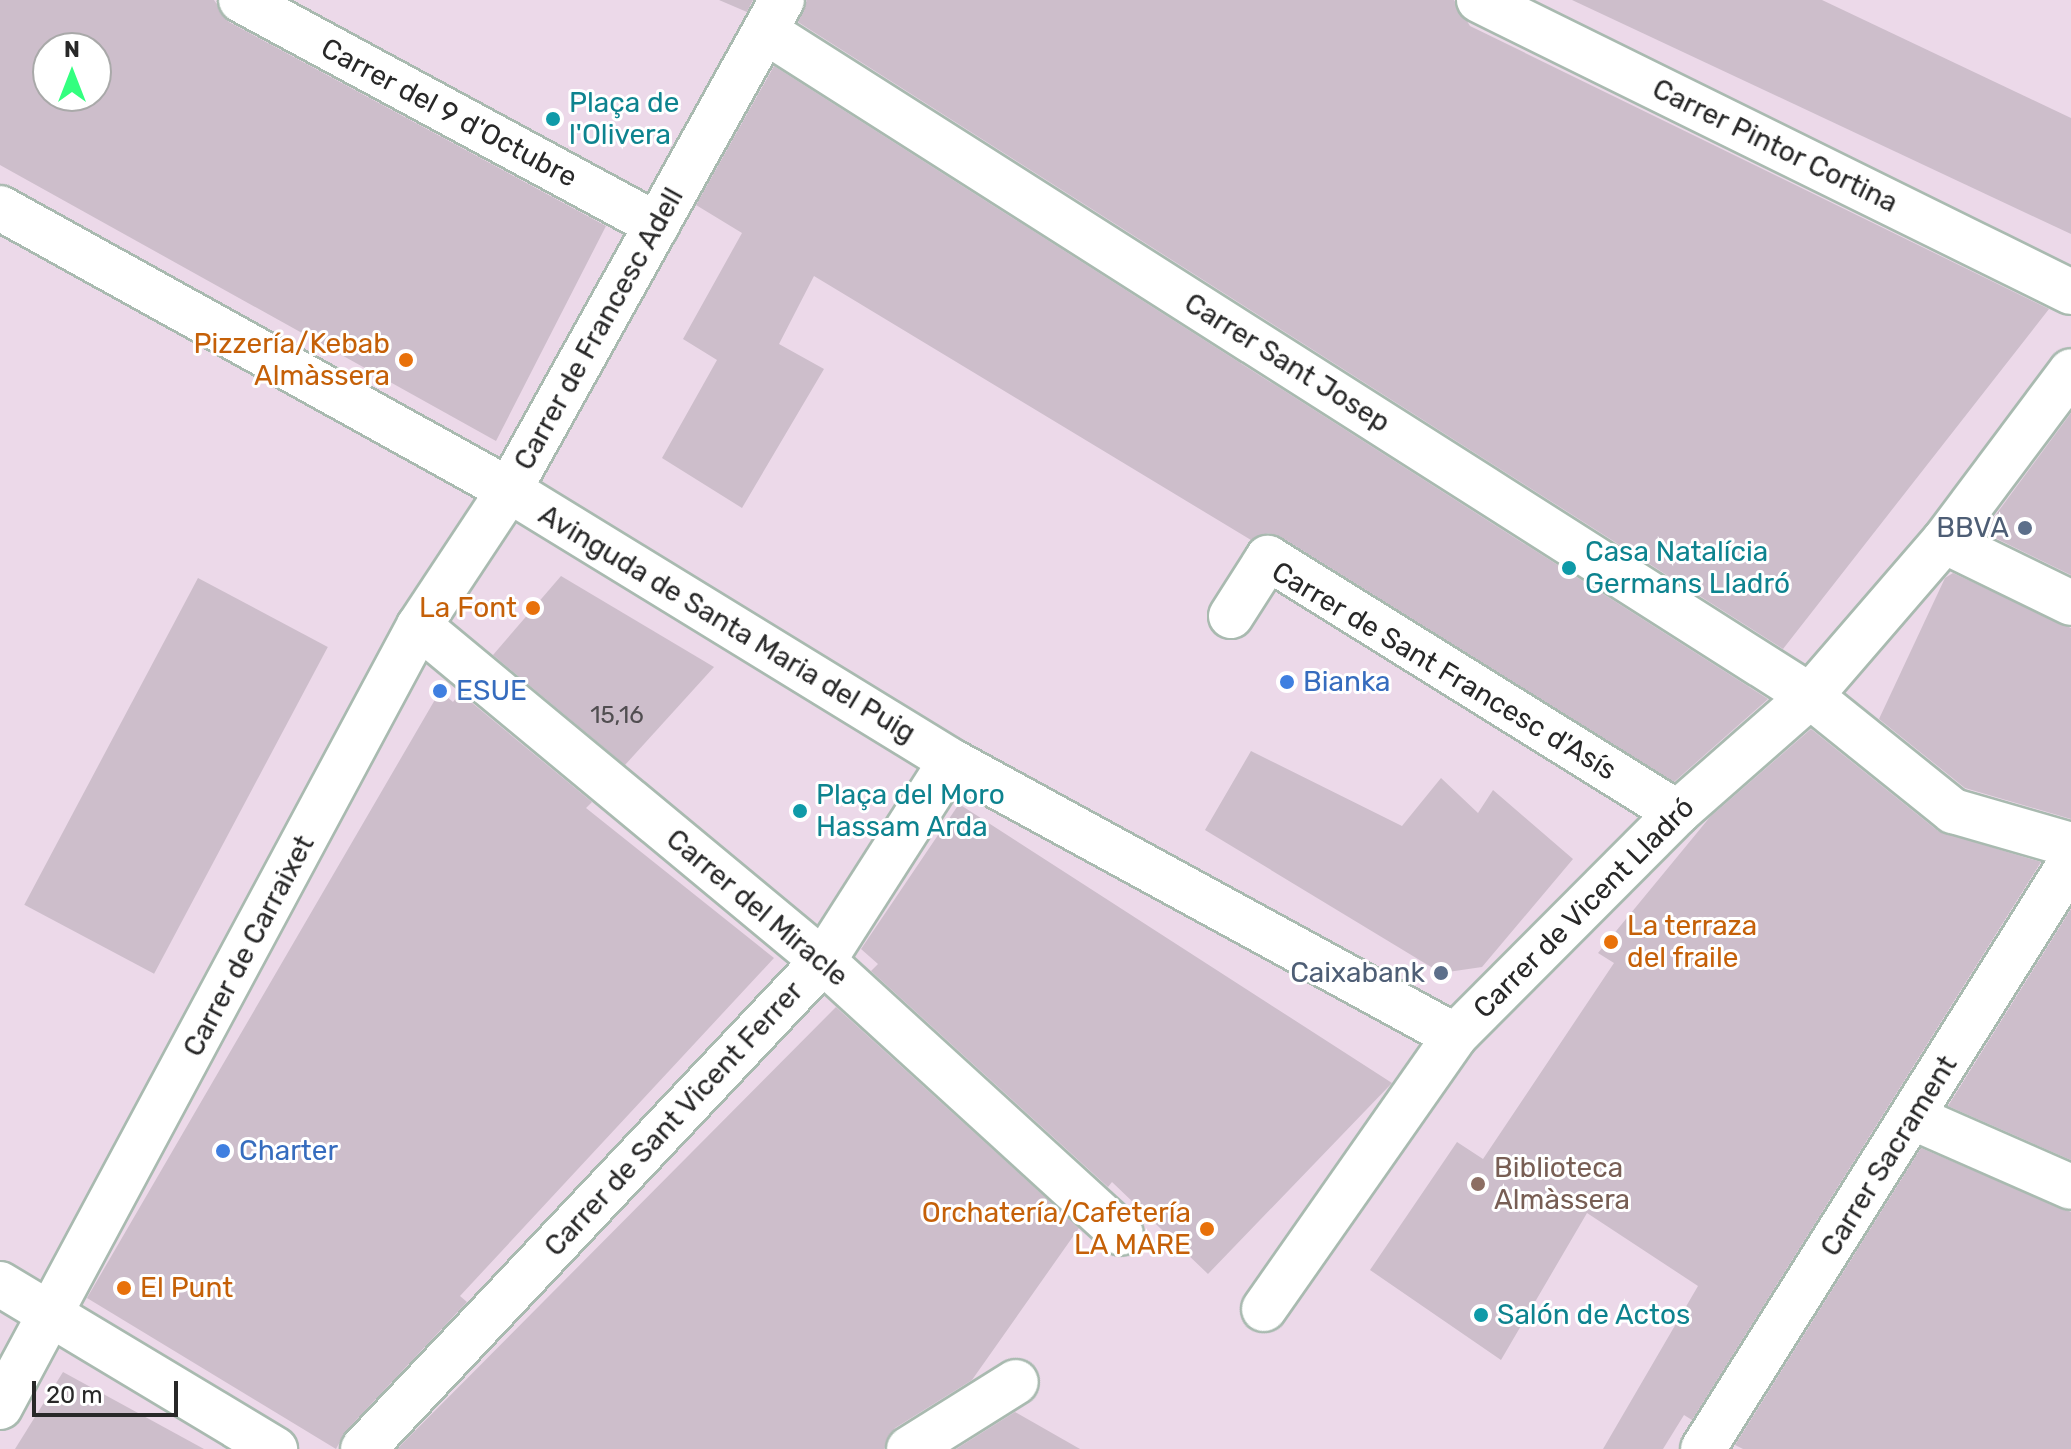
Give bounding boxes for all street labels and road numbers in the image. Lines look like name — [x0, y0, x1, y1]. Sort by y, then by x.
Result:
street label: Carrer del 9 d'Octubre — [315, 31, 583, 195]
street label: Carrer Pintor Cortina — [1646, 72, 1904, 220]
street label: Carrer de Francesc Adell — [507, 182, 691, 476]
street label: Carrer Sant Josep — [1178, 286, 1396, 440]
street label: Avinguda de Santa Maria del Puig — [533, 498, 921, 750]
street label: Carrer de Sant Francesc d'Asís — [1265, 555, 1623, 787]
street label: Carrer de Vicent Lladró — [1466, 790, 1702, 1026]
street label: Carrer del Miracle — [659, 822, 855, 994]
street label: Carrer de Carraixet — [176, 829, 322, 1063]
street label: Carrer de Sant Vicent Ferrer — [537, 974, 811, 1264]
street label: Carrer Sacrament — [1814, 1049, 1964, 1263]

